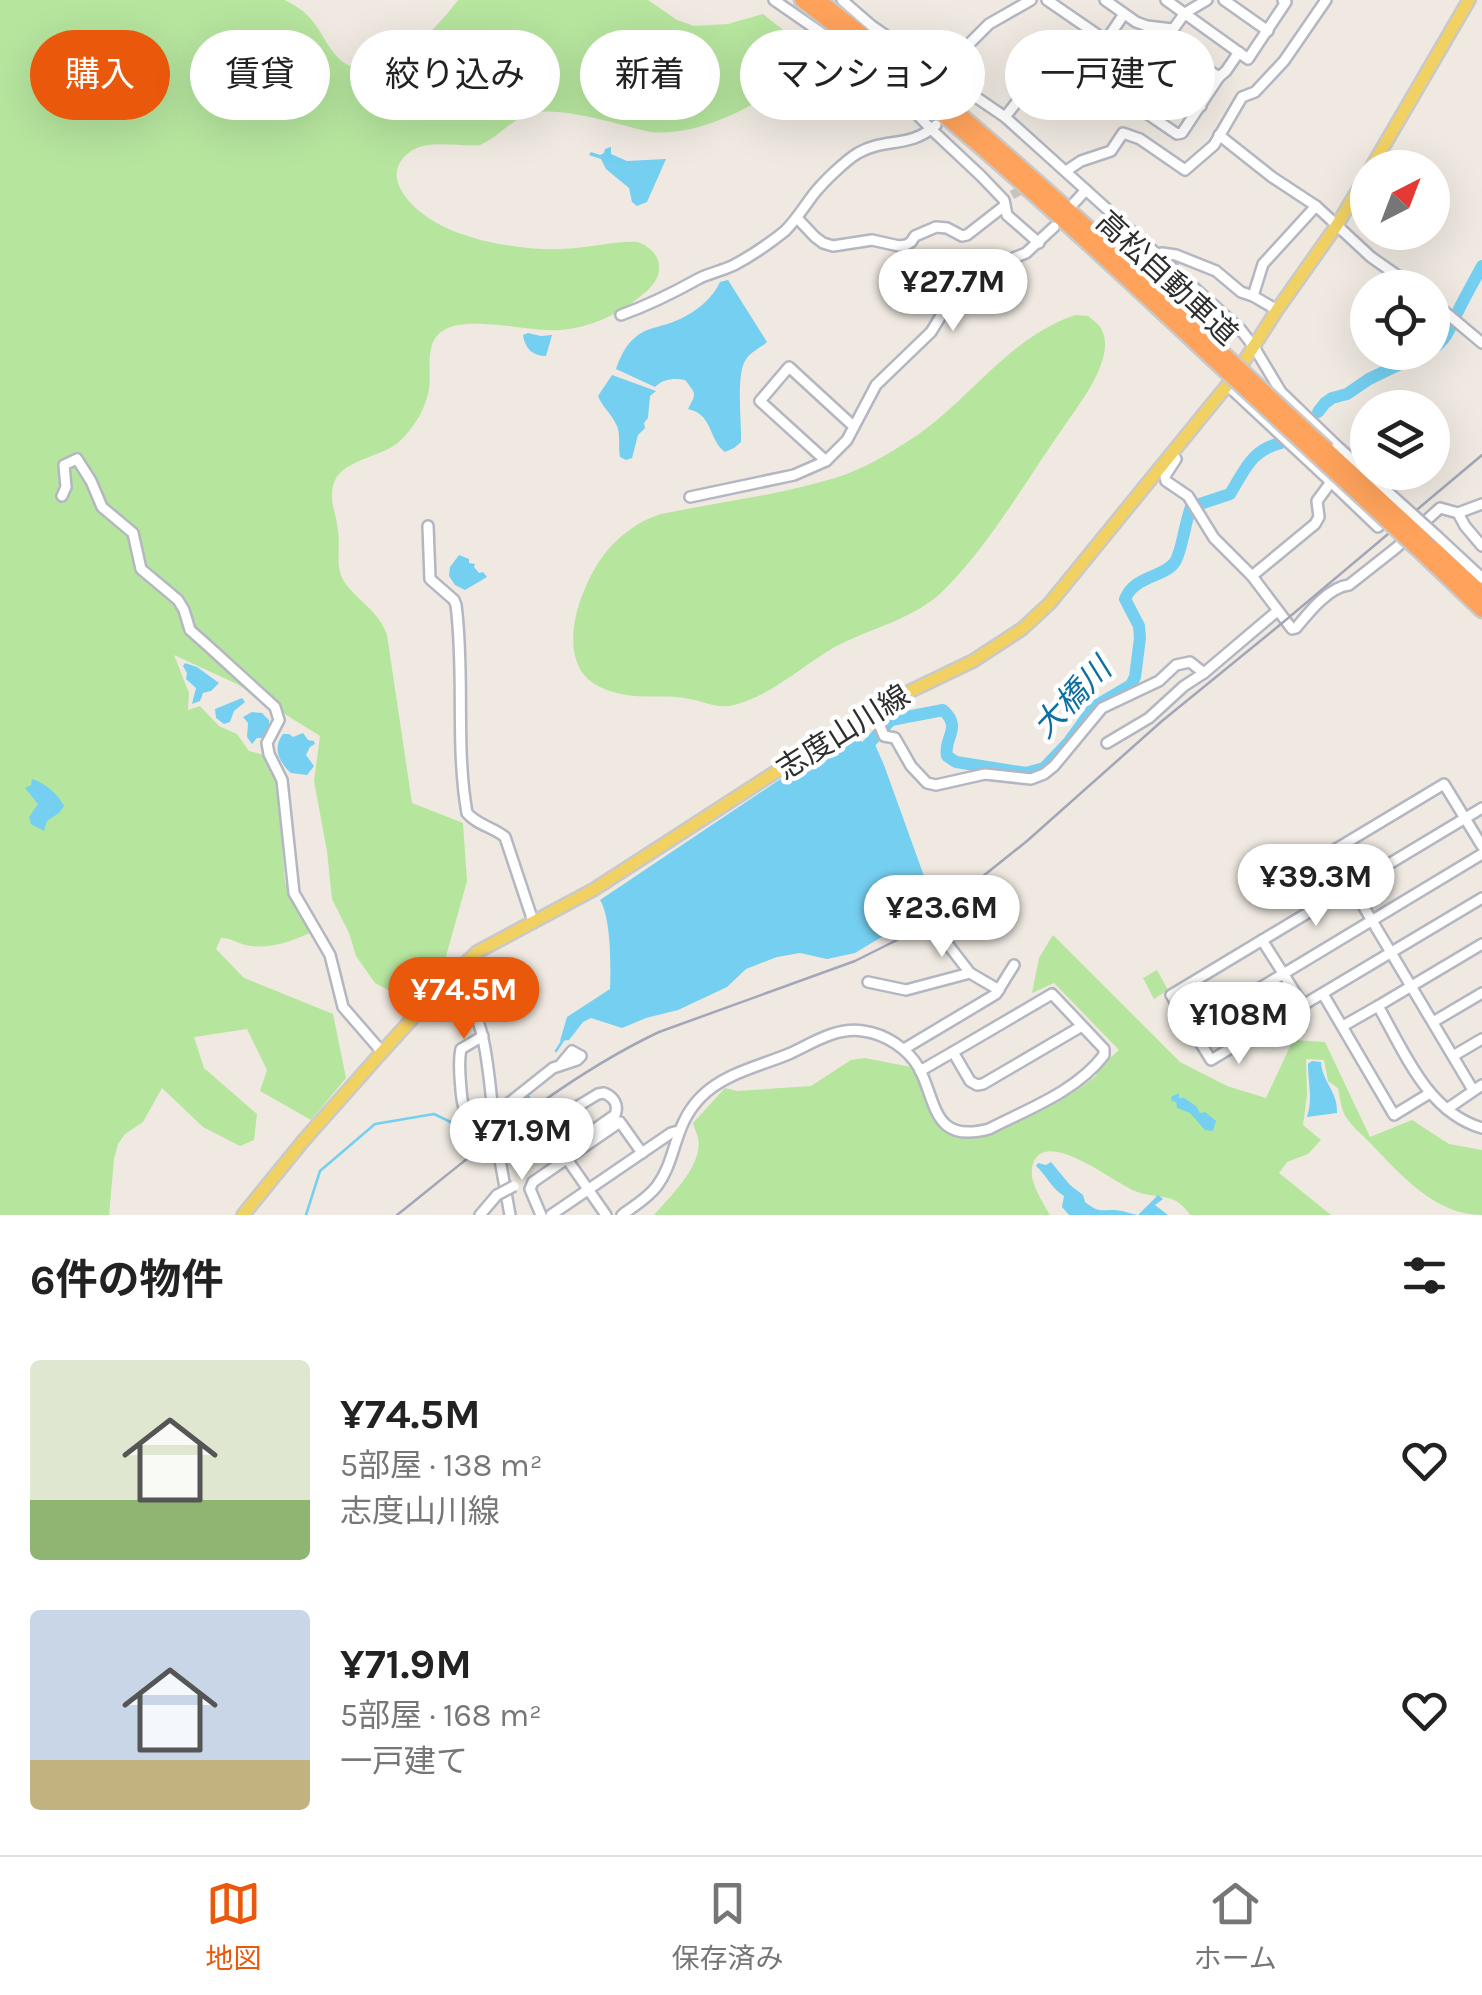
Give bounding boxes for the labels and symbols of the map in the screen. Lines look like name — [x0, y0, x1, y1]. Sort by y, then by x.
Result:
north arrow — [1350, 150, 1450, 250]
street label: 高松自動車道 — [1089, 203, 1245, 353]
pin: ¥27.7M — [872, 249, 1034, 334]
water label: 大橋川 — [1025, 648, 1121, 745]
street label: 志度山川線 — [770, 677, 916, 787]
pin: ¥39.3M — [1235, 844, 1397, 929]
pin: ¥23.6M — [861, 875, 1023, 960]
pin: ¥74.5M — [383, 957, 545, 1042]
pin: ¥108M — [1169, 982, 1309, 1067]
pin: ¥71.9M — [441, 1098, 603, 1183]

